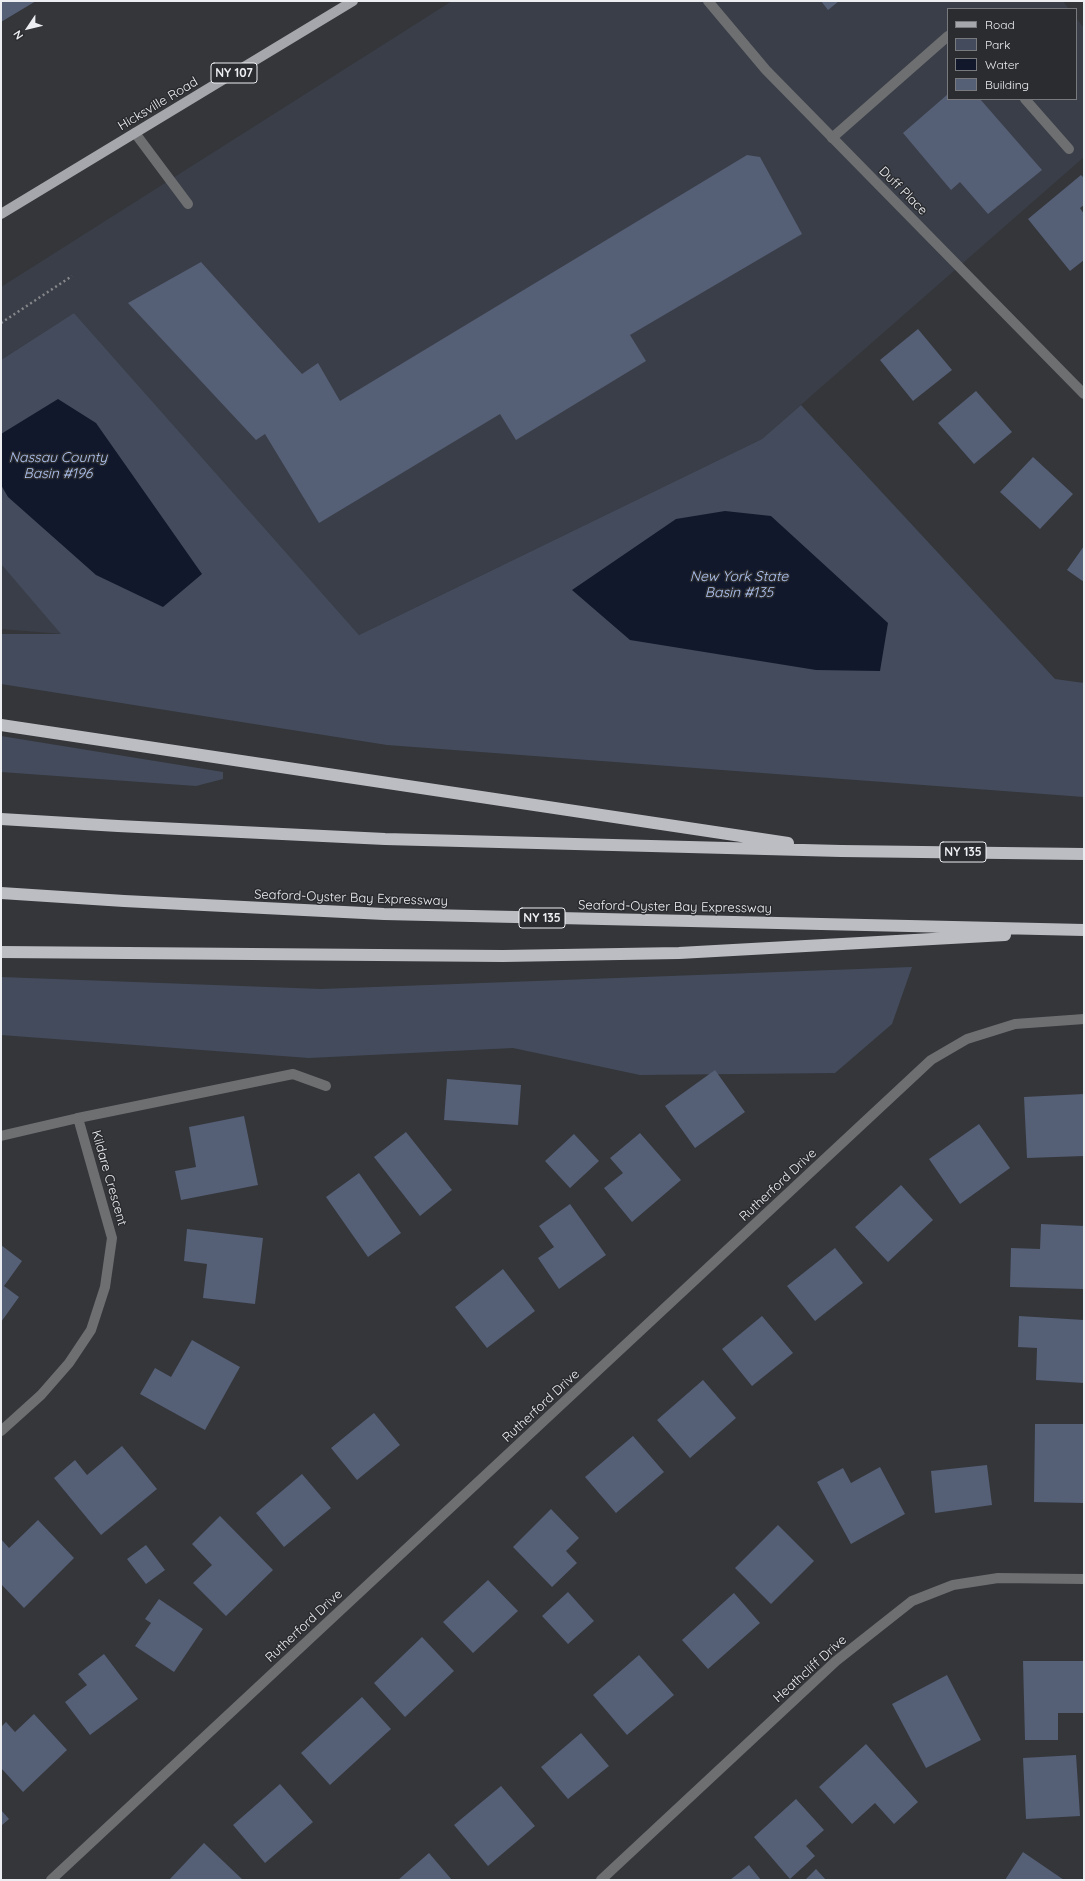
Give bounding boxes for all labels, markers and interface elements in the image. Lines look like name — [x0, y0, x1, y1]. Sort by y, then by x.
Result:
north arrow — [8, 8, 48, 48]
legend — [947, 8, 1077, 100]
text: Road — [985, 17, 1015, 32]
text: N — [10, 28, 26, 42]
text: Park — [985, 37, 1010, 52]
text: Water — [985, 57, 1019, 72]
road number: NY 107 — [211, 63, 257, 83]
street label: Hicksville Road — [115, 74, 201, 134]
text: Building — [985, 77, 1029, 92]
street label: Duff Place — [875, 163, 931, 219]
water label: Nassau County Basin #196 — [9, 450, 107, 482]
water label: New York State Basin #135 — [690, 569, 788, 602]
road number: NY 135 — [940, 842, 986, 862]
street label: Seaford-Oyster Bay Expressway — [254, 887, 448, 909]
street label: Seaford-Oyster Bay Expressway — [578, 898, 772, 916]
road number: NY 135 — [519, 908, 565, 928]
street label: Kildare Crescent — [88, 1129, 130, 1227]
street label: Rutherford Drive — [736, 1145, 820, 1225]
street label: Rutherford Drive — [499, 1366, 583, 1446]
street label: Rutherford Drive — [262, 1586, 346, 1666]
street label: Heathcliff Drive — [770, 1632, 850, 1706]

